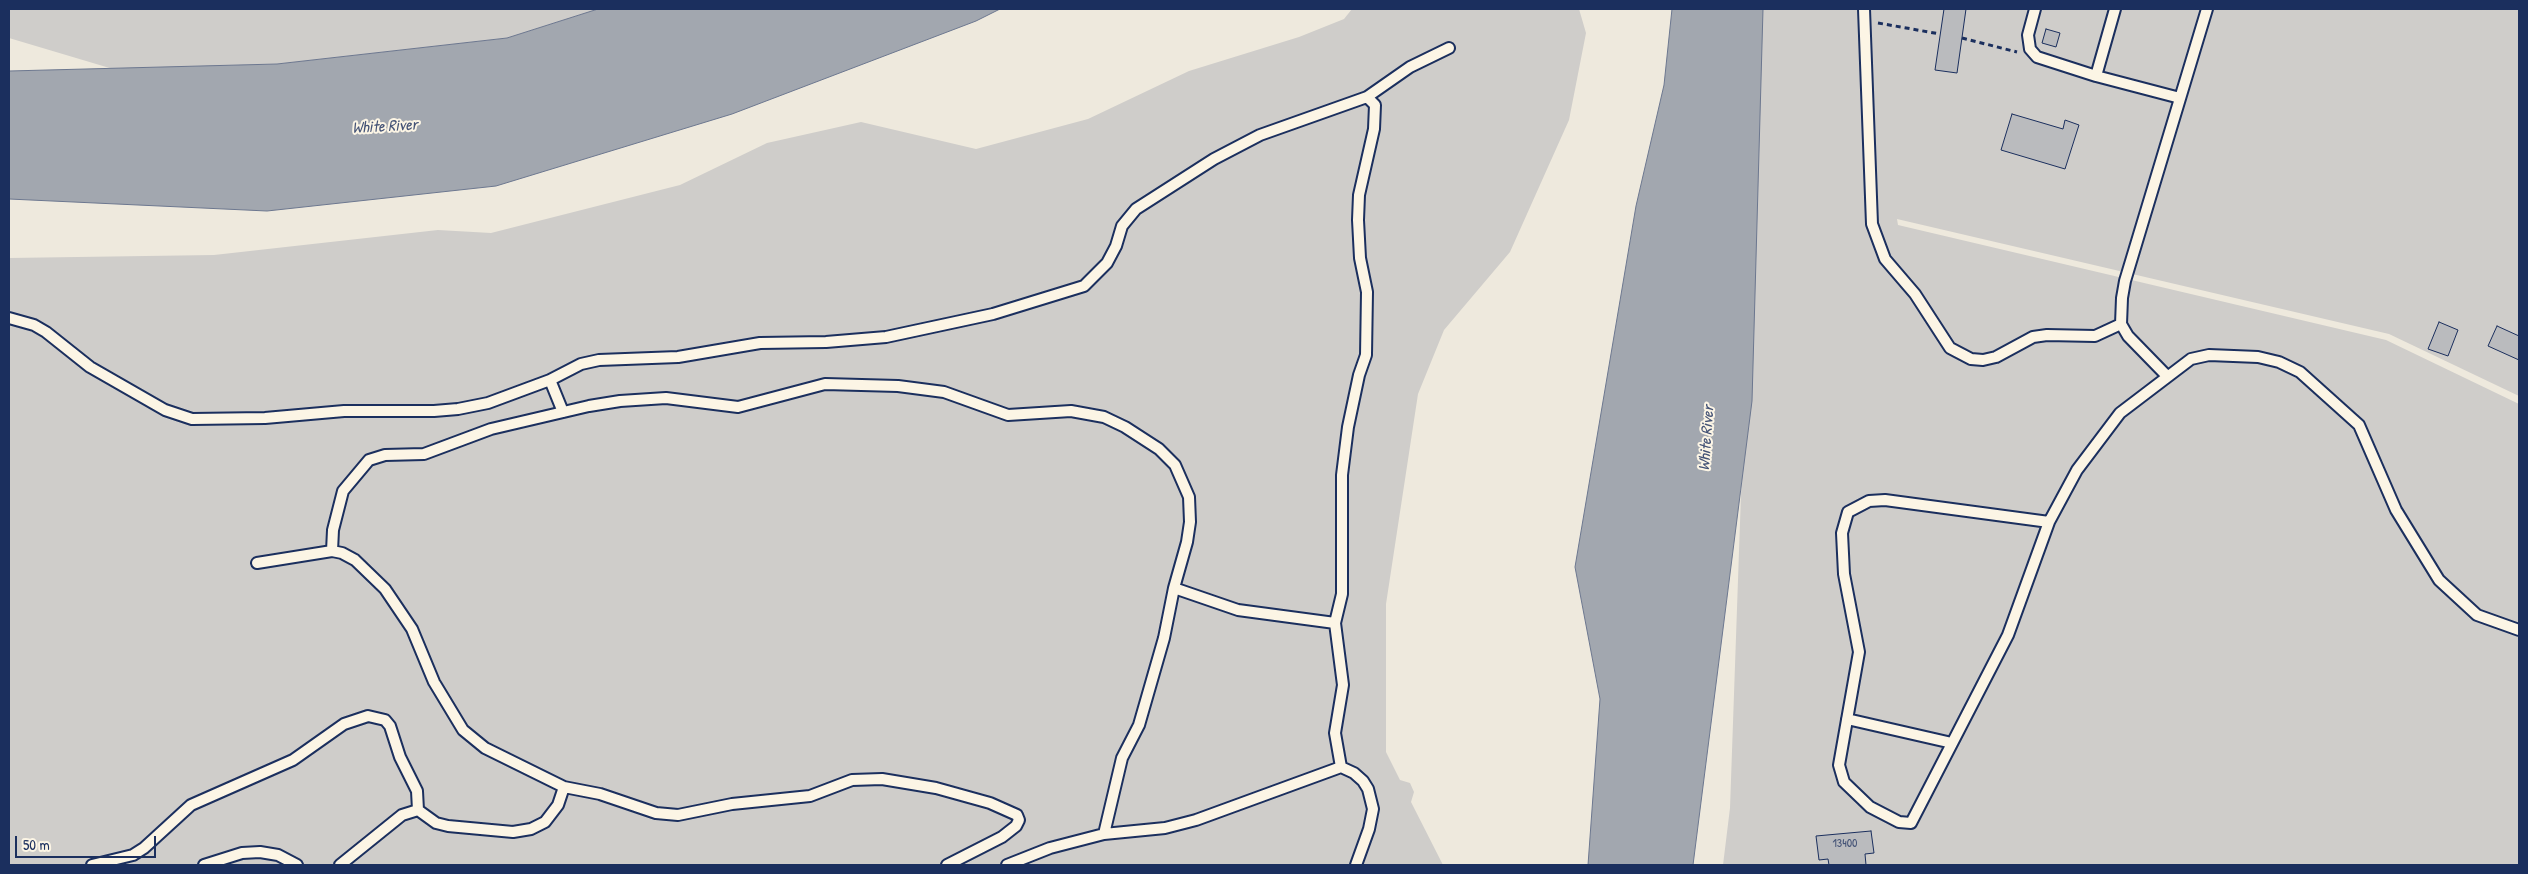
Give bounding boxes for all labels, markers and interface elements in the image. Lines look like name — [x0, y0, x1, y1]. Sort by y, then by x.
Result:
water label: White River — [352, 116, 418, 138]
water label: White River — [1695, 405, 1719, 471]
scale bar — [18, 826, 159, 858]
text: 50 m — [23, 834, 50, 855]
house number: 13400 — [1833, 837, 1857, 851]

